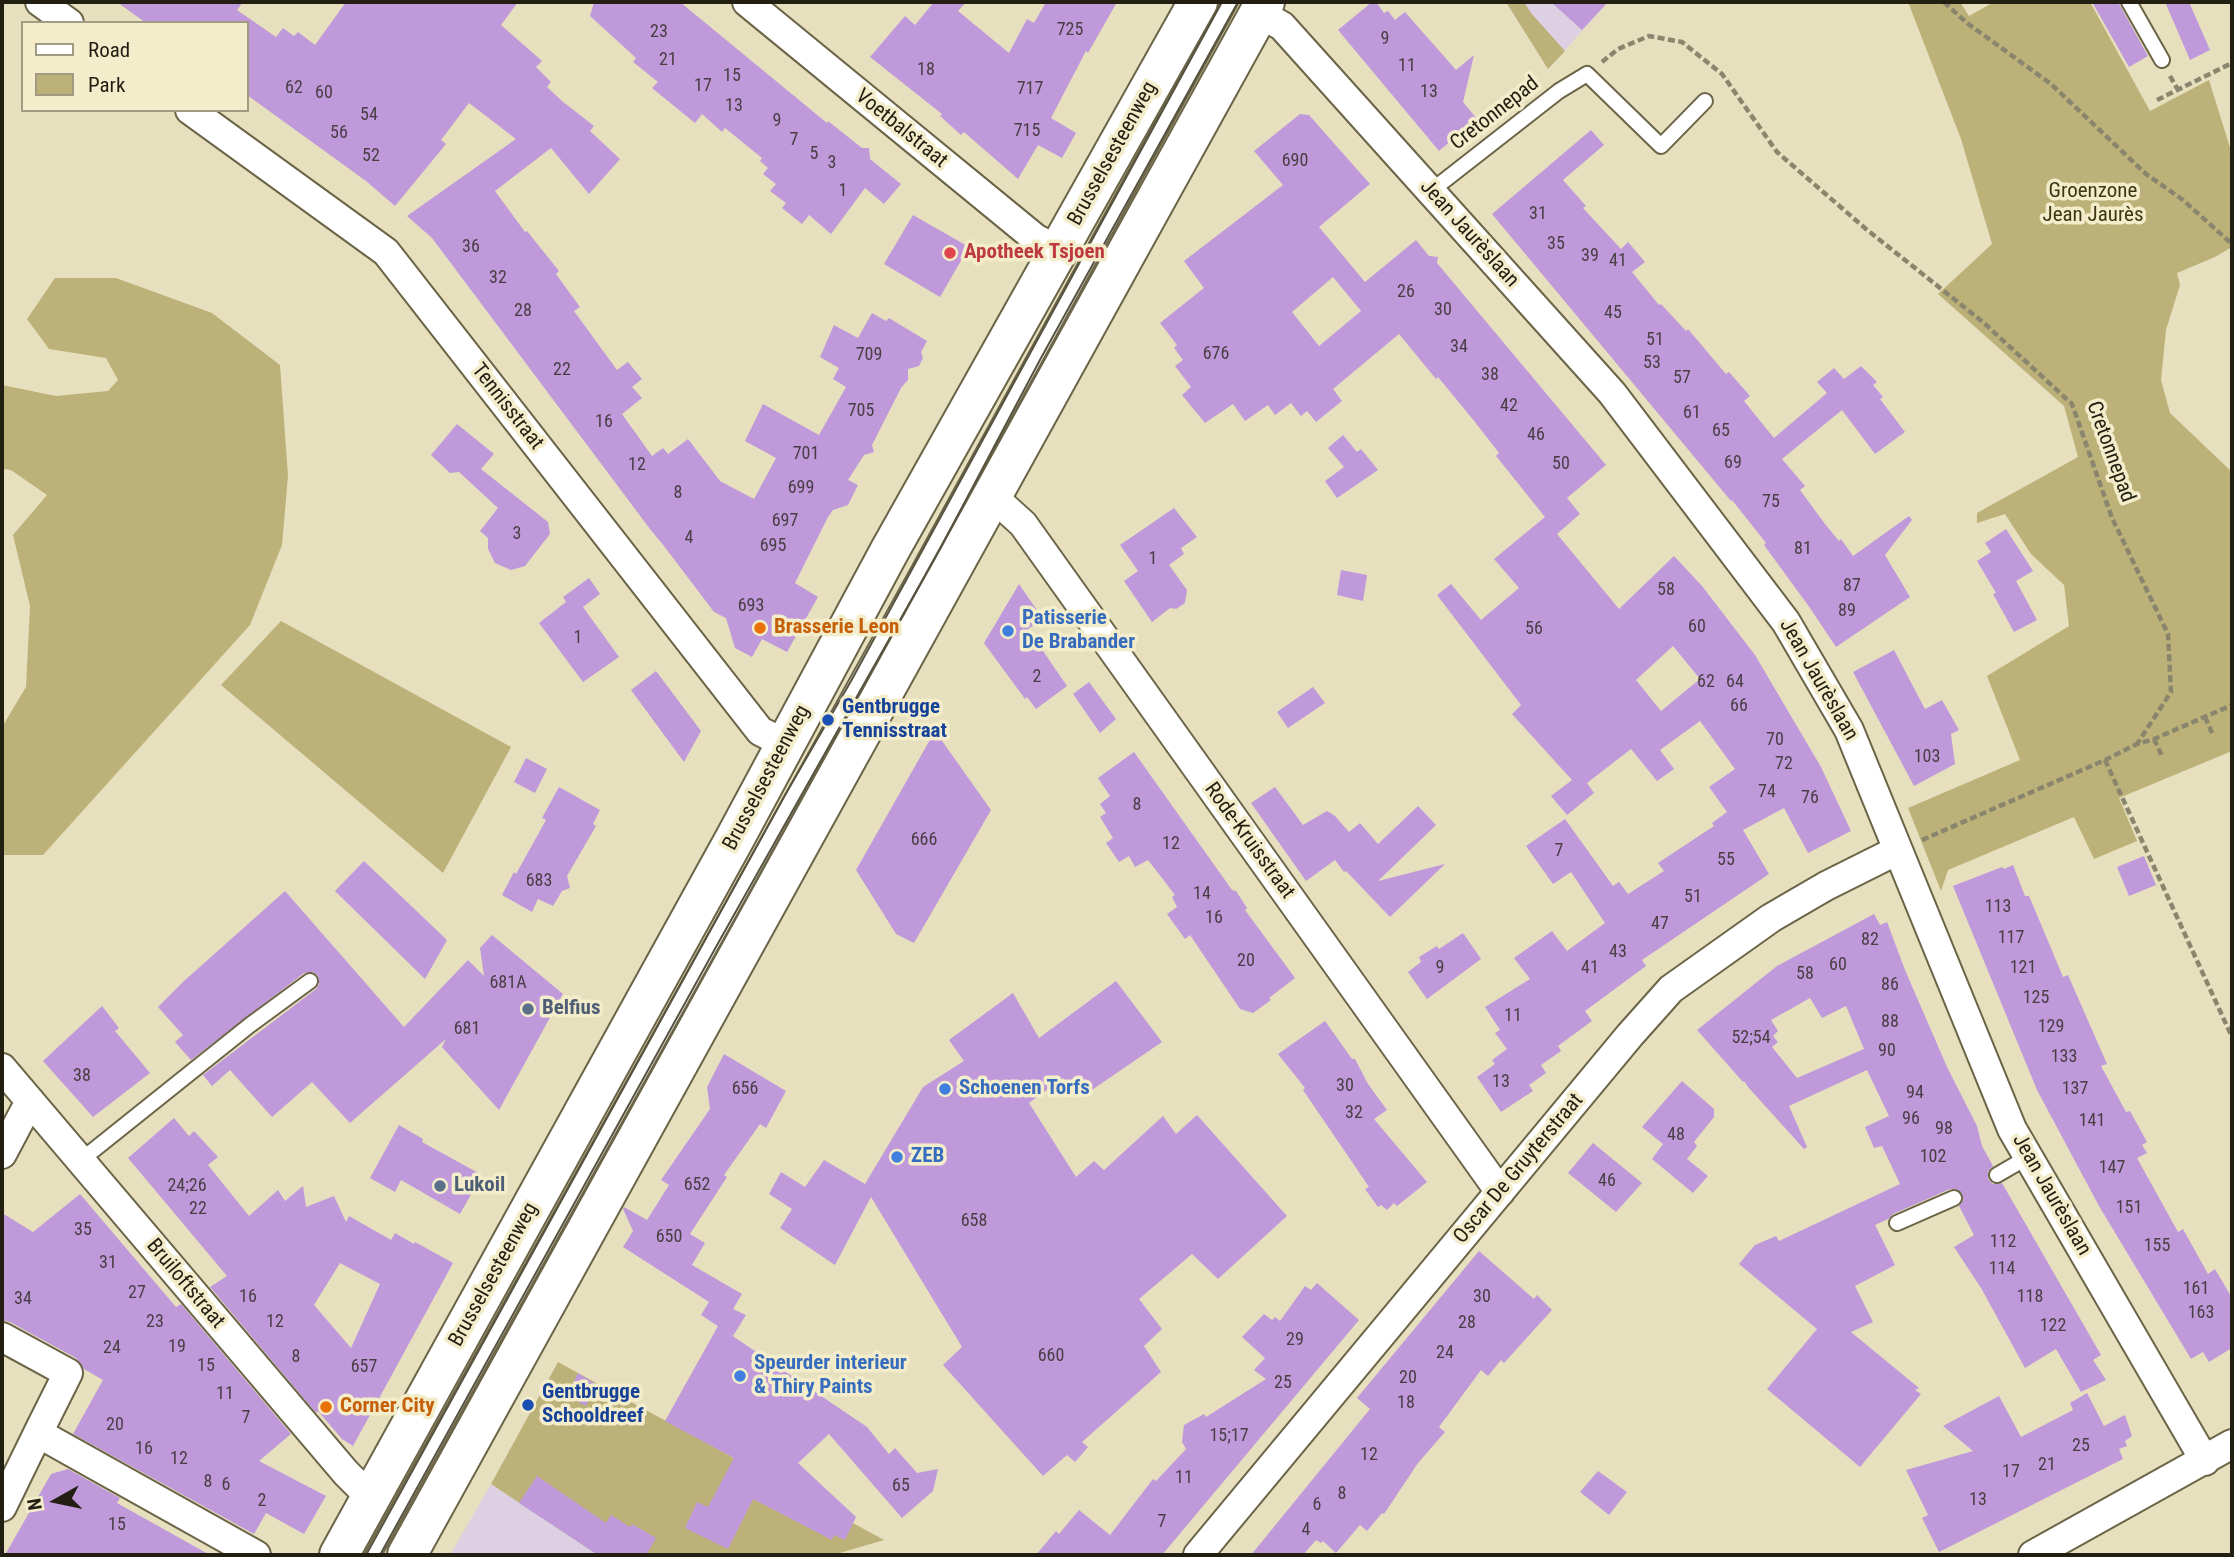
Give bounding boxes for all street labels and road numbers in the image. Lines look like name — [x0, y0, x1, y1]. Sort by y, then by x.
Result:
street label: Cretonnepad — [1446, 72, 1544, 156]
street label: Brusselsesteenweg — [1063, 78, 1163, 230]
street label: Voetbalstraat — [850, 84, 952, 174]
street label: Jean Jaurèslaan — [1414, 175, 1524, 293]
street label: Tennisstraat — [465, 359, 549, 455]
street label: Cretonnepad — [2080, 398, 2140, 506]
street label: Jean Jaurèslaan — [1773, 615, 1863, 745]
street label: Brusselsesteenweg — [718, 701, 816, 855]
street label: Rode-Kruisstraat — [1198, 778, 1300, 904]
street label: Oscar De Gruyterstraat — [1449, 1089, 1589, 1249]
street label: Jean Jaurèslaan — [2006, 1130, 2096, 1260]
street label: Brusselsesteenweg — [444, 1199, 544, 1351]
street label: Bruiloftstraat — [140, 1234, 230, 1334]

